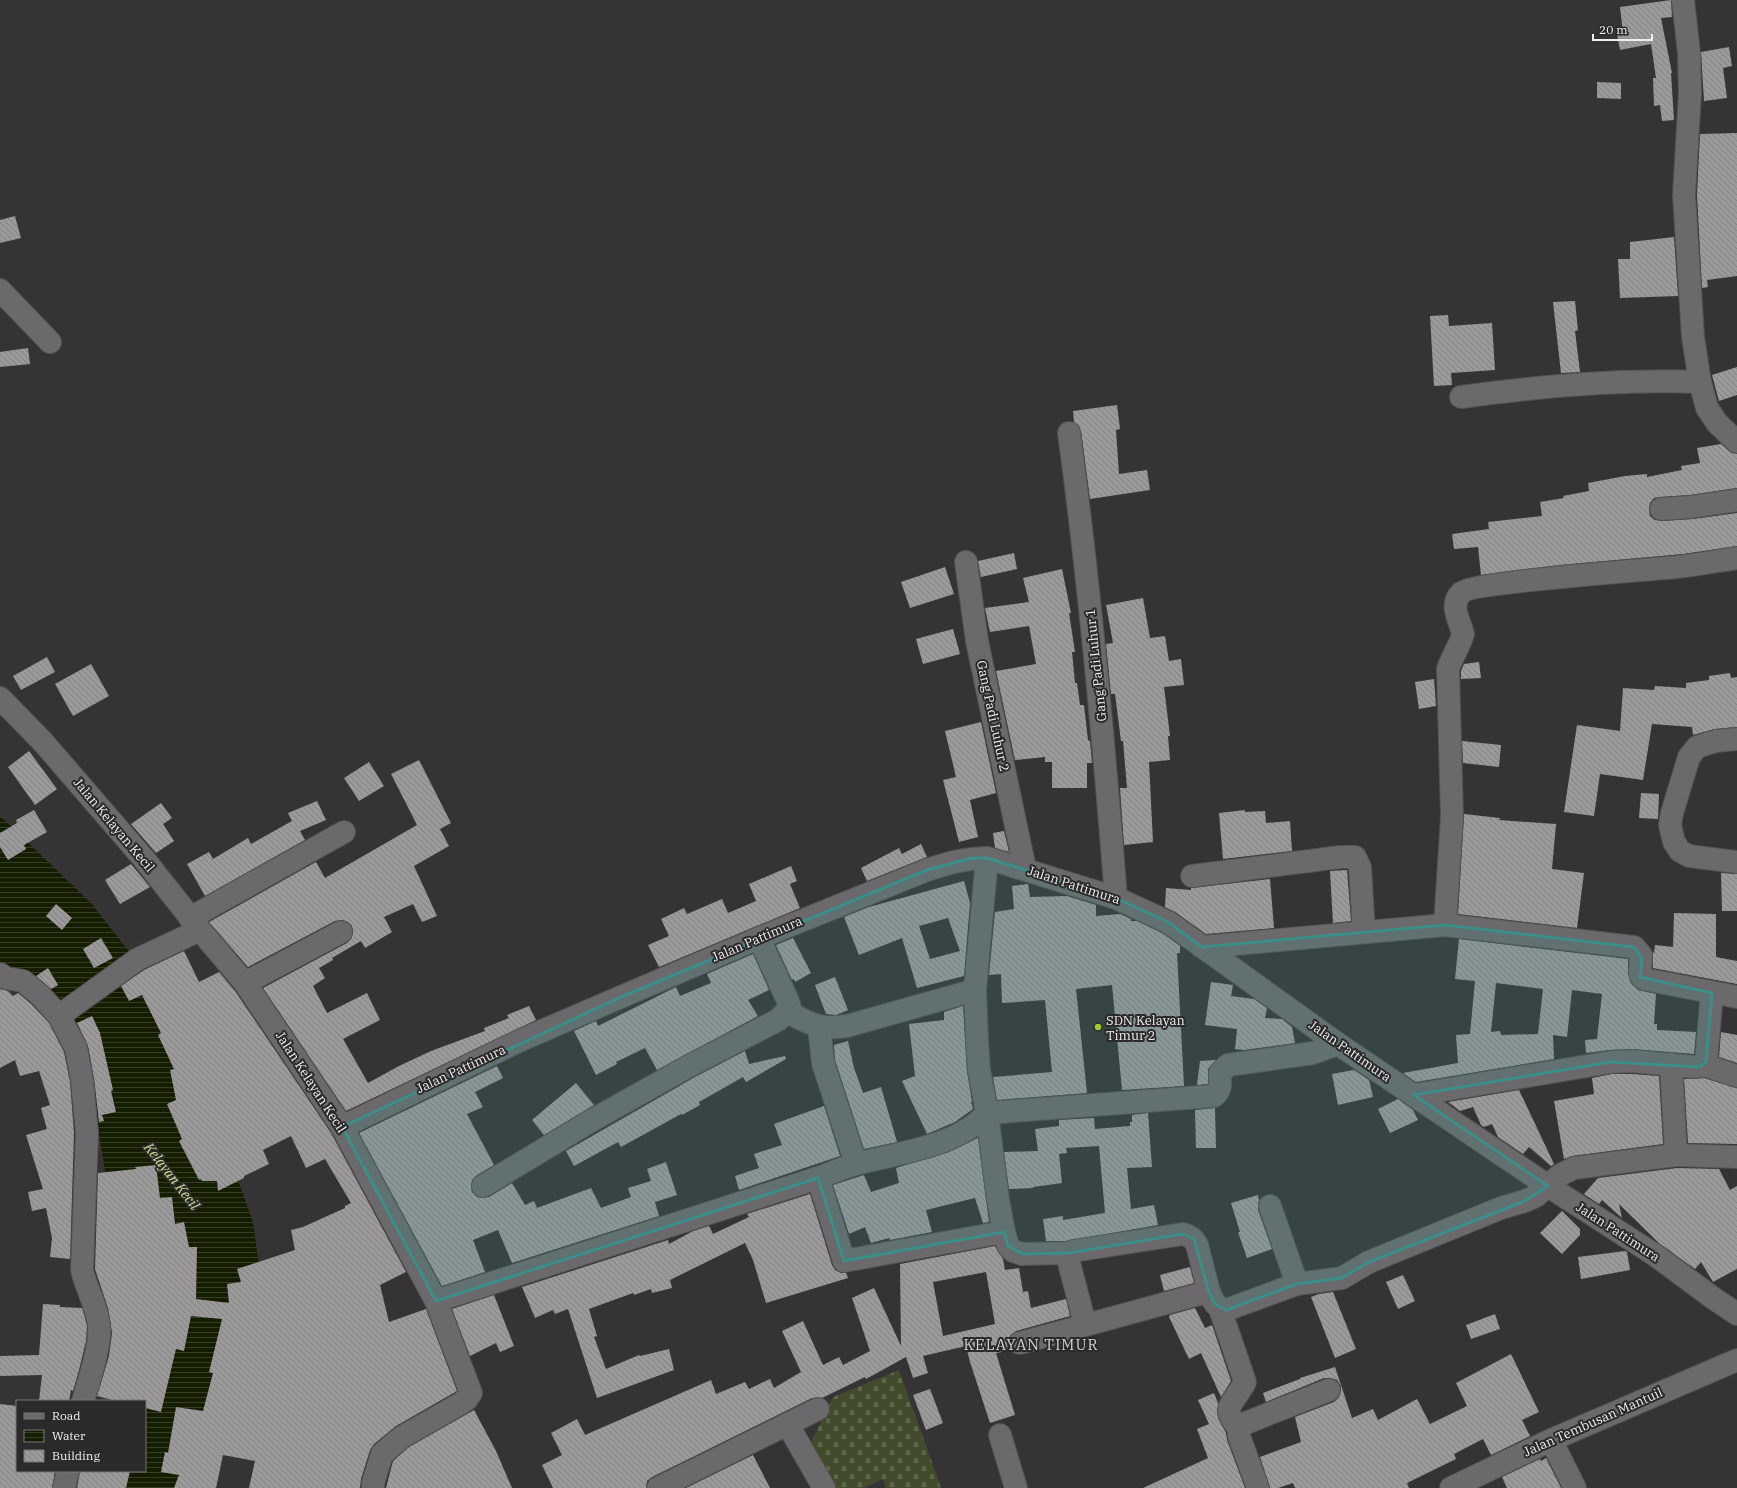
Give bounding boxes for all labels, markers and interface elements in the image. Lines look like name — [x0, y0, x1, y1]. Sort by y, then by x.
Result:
scale bar — [1593, 16, 1652, 42]
text: 20 m — [1599, 22, 1628, 37]
street label: Gang Padi Luhur 1 — [1082, 608, 1110, 722]
street label: Gang Padi Luhur 2 — [973, 659, 1013, 773]
street label: Jalan Kelayan Kecil — [70, 774, 158, 876]
street label: Jalan Pattimura — [1025, 862, 1123, 908]
street label: Jalan Pattimura — [709, 912, 805, 966]
place label: SDN Kelayan Timur 2 — [1106, 1012, 1185, 1044]
street label: Jalan Pattimura — [1306, 1016, 1394, 1086]
marker: SDN Kelayan Timur 2 — [1093, 1022, 1103, 1032]
street label: Jalan Kelayan Kecil — [272, 1028, 350, 1136]
street label: Jalan Pattimura — [414, 1041, 508, 1097]
water label: Kelayan Kecil — [140, 1138, 204, 1214]
street label: Jalan Pattimura — [1573, 1199, 1663, 1265]
district label: KELAYAN TIMUR — [963, 1335, 1099, 1354]
street label: Jalan Tembusan Mantuil — [1521, 1384, 1665, 1460]
legend — [16, 1400, 146, 1472]
text: Road — [52, 1408, 81, 1423]
text: Water — [52, 1428, 86, 1443]
text: Building — [52, 1448, 100, 1463]

